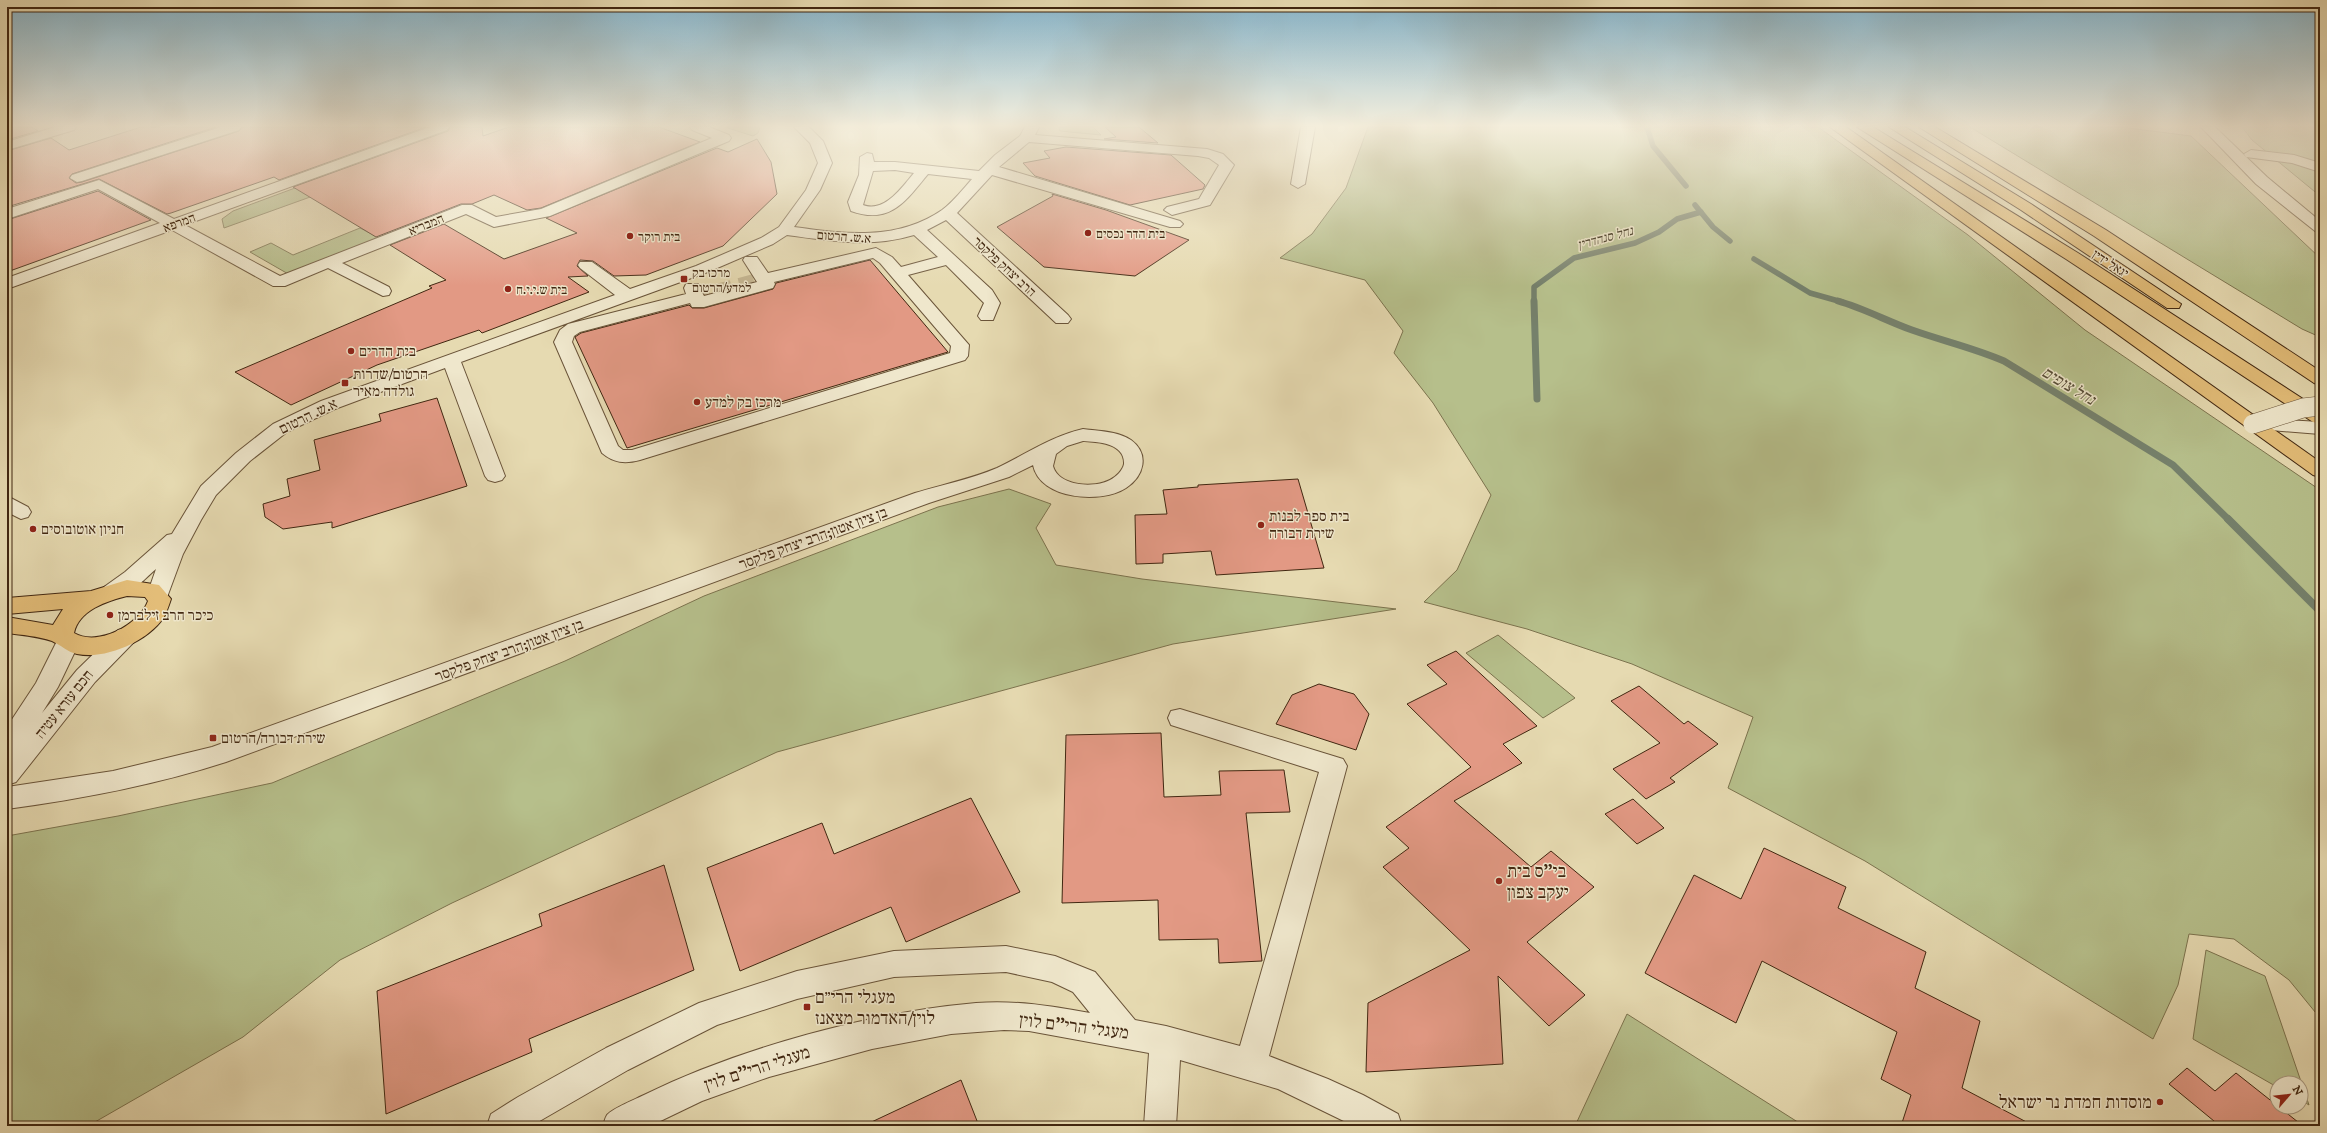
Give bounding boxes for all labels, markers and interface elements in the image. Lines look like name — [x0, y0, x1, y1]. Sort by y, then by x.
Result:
street label: המרפא — [161, 210, 198, 236]
street label: המבריא — [406, 211, 447, 239]
water label: נחל סנהדרין — [1576, 222, 1636, 253]
place label: בית הדר נכסים — [1096, 226, 1165, 242]
street label: א.ש. הרטום — [816, 227, 872, 247]
marker: בית הדר נכסים — [1083, 228, 1093, 238]
place label: בית רוקר — [638, 229, 680, 245]
marker: בית רוקר — [625, 231, 635, 241]
street label: הרב יצחק פלקסר — [969, 233, 1039, 300]
street label: יגאל ידין — [2089, 246, 2132, 282]
place label: מרכז בק למדע/הרטום — [692, 265, 751, 296]
marker: מרכז בק למדע/הרטום — [679, 274, 689, 284]
place label: בית ש.י.י.ח — [516, 282, 567, 298]
marker: בית ש.י.י.ח — [503, 284, 513, 294]
place label: בית הדרים — [359, 342, 416, 361]
marker: בית הדרים — [346, 346, 356, 356]
water label: נחל צופים — [2038, 362, 2100, 410]
place label: הרטום/שדרות גולדה מאיר — [353, 365, 428, 401]
marker: הרטום/שדרות גולדה מאיר — [340, 378, 350, 388]
place label: מרכז בק למדע — [705, 393, 781, 412]
street label: א.ש. הרטום — [276, 394, 341, 439]
marker: מרכז בק למדע — [692, 397, 702, 407]
street label: בן ציון אטון;הרב יצחק פלקסר — [736, 503, 890, 574]
place label: בית ספר לבנות שירת דבורה — [1269, 507, 1350, 543]
place label: חניון אוטובוסים — [41, 520, 124, 539]
marker: בית ספר לבנות שירת דבורה — [1256, 520, 1266, 530]
marker: חניון אוטובוסים — [28, 524, 38, 534]
place label: כיכר הרב זילברמן — [118, 606, 213, 625]
marker: כיכר הרב זילברמן — [105, 610, 115, 620]
street label: בן ציון אטון;הרב יצחק פלקסר — [432, 615, 586, 686]
street label: חכם עזרא עטיה — [31, 666, 98, 743]
place label: שירת דבורה/הרטום — [221, 729, 325, 748]
marker: שירת דבורה/הרטום — [208, 733, 218, 743]
place label: בי"ס בית יעקב צפון — [1507, 861, 1569, 904]
marker: בי"ס בית יעקב צפון — [1494, 876, 1504, 886]
place label: מעגלי הרי״ם לוין/האדמור מצאנז — [815, 987, 935, 1030]
marker: מעגלי הרי״ם לוין/האדמור מצאנז — [802, 1002, 812, 1012]
street label: מעגלי הרי''ם לוין — [1018, 1009, 1130, 1045]
street label: מעגלי הרי''ם לוין — [701, 1041, 813, 1096]
north arrow — [2269, 1075, 2309, 1115]
text: N — [2289, 1084, 2305, 1098]
place label: מוסדות חמדת נר ישראל — [1999, 1092, 2152, 1114]
marker: מוסדות חמדת נר ישראל — [2155, 1097, 2165, 1107]

